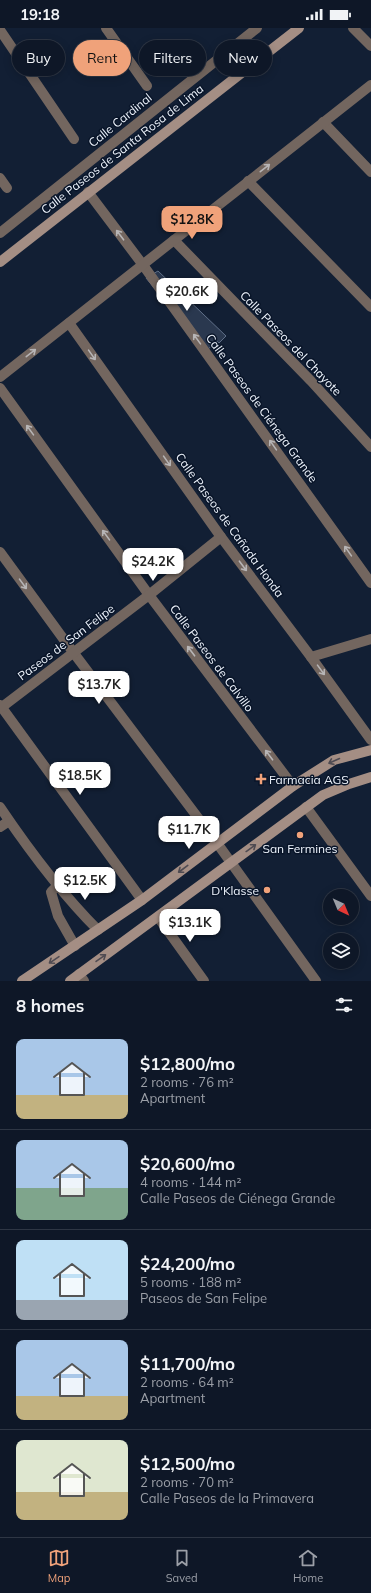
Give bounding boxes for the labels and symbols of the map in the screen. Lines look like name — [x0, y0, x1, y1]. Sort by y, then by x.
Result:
street label: Calle Paseos de Santa Rosa de Lima — [38, 81, 206, 217]
street label: Calle Cardinal — [85, 90, 155, 150]
one-way arrow — [259, 164, 270, 173]
pin: $12.8K — [159, 206, 225, 240]
one-way arrow — [116, 229, 124, 240]
pin: $20.6K — [154, 278, 220, 312]
street label: Calle Paseos del Chayote — [237, 288, 345, 398]
street label: Calle Paseos de Ciénega Grande — [203, 331, 321, 485]
one-way arrow — [193, 334, 201, 345]
one-way arrow — [25, 349, 36, 357]
one-way arrow — [88, 349, 96, 360]
one-way arrow — [26, 424, 34, 435]
one-way arrow — [269, 440, 277, 451]
street label: Calle Paseos de Cañada Honda — [172, 450, 288, 600]
one-way arrow — [163, 455, 171, 466]
one-way arrow — [102, 530, 110, 541]
one-way arrow — [344, 546, 352, 557]
pin: $24.2K — [120, 548, 186, 582]
one-way arrow — [239, 561, 247, 572]
one-way arrow — [19, 578, 27, 589]
street label: Paseos de San Felipe — [15, 601, 117, 683]
street label: Calle Paseos de Calvillo — [167, 601, 257, 715]
one-way arrow — [187, 646, 195, 657]
one-way arrow — [317, 665, 325, 676]
pin: $13.7K — [66, 671, 132, 705]
one-way arrow — [265, 749, 274, 760]
one-way arrow — [328, 758, 340, 765]
pin: $18.5K — [47, 762, 113, 796]
place label: Farmacia AGS — [269, 772, 349, 787]
marker: Farmacia AGS — [256, 774, 266, 784]
pin: $11.7K — [156, 816, 222, 850]
marker: San Fermines — [295, 830, 305, 840]
place label: San Fermines — [262, 841, 338, 856]
one-way arrow — [245, 843, 256, 852]
one-way arrow — [177, 865, 188, 873]
pin: $12.5K — [52, 867, 118, 901]
place label: D'Klasse — [211, 883, 259, 898]
marker: D'Klasse — [262, 885, 272, 895]
north arrow — [323, 889, 359, 925]
pin: $13.1K — [157, 909, 223, 943]
one-way arrow — [95, 954, 106, 962]
one-way arrow — [48, 956, 59, 964]

